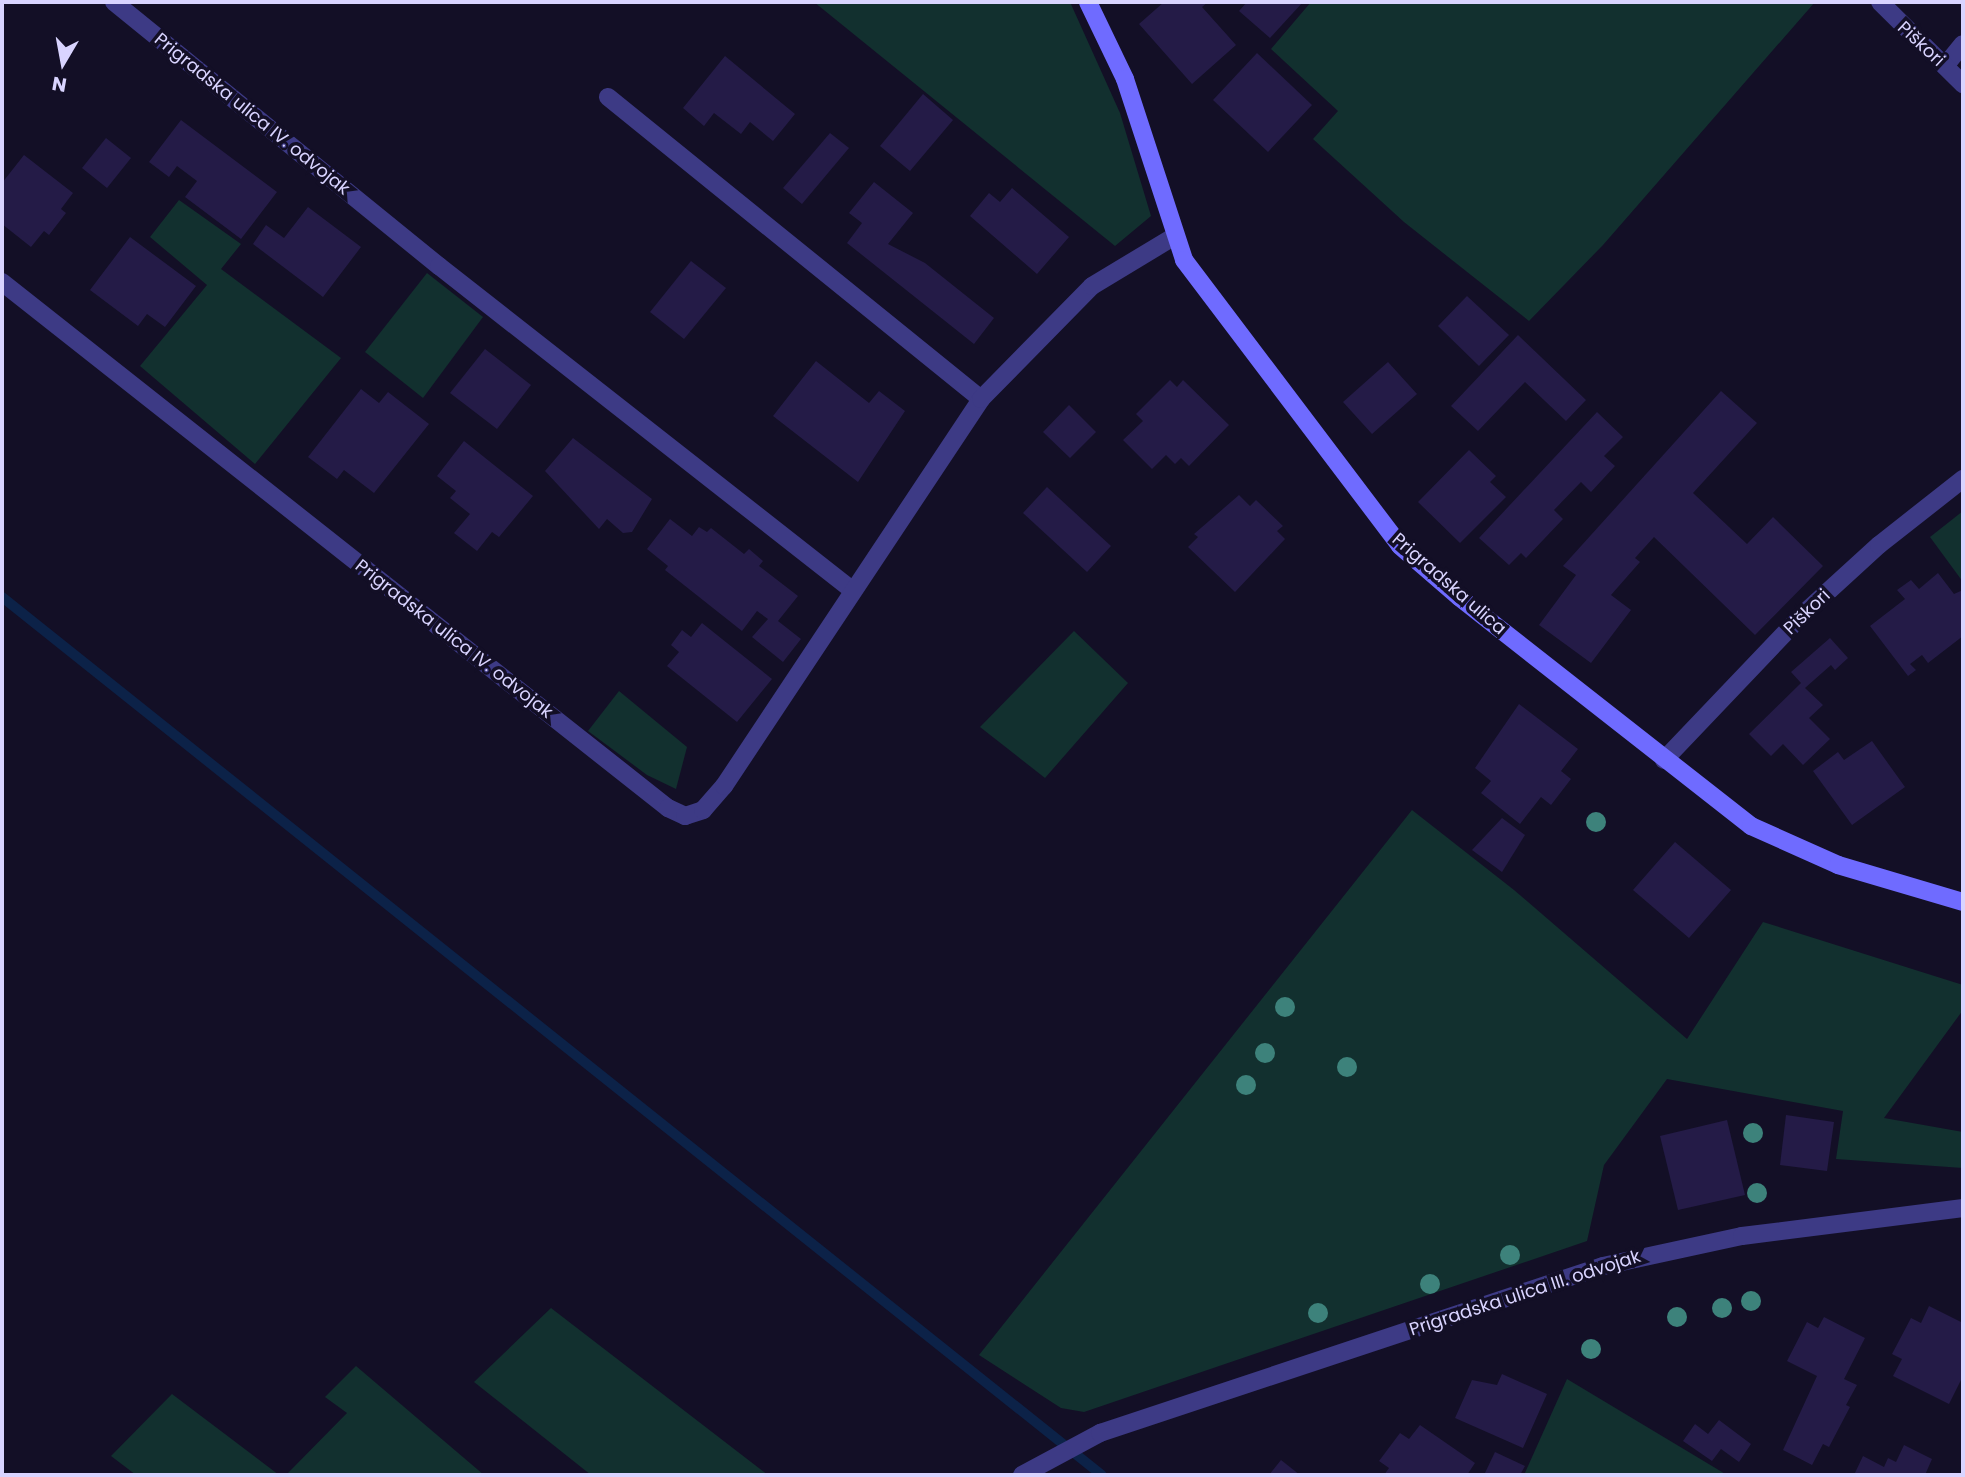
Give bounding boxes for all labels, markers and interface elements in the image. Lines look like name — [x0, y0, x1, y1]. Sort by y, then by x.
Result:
street label: Piškori — [1893, 17, 1949, 71]
north arrow — [28, 28, 98, 98]
street label: Prigradska ulica IV. odvojak — [150, 28, 354, 200]
text: N — [50, 70, 69, 99]
street label: Prigradska ulica — [1388, 529, 1510, 639]
street label: Prigradska ulica IV. odvojak — [351, 555, 557, 723]
street label: Piškori — [1779, 585, 1835, 639]
street label: Prigradska ulica III. odvojak — [1407, 1245, 1643, 1341]

